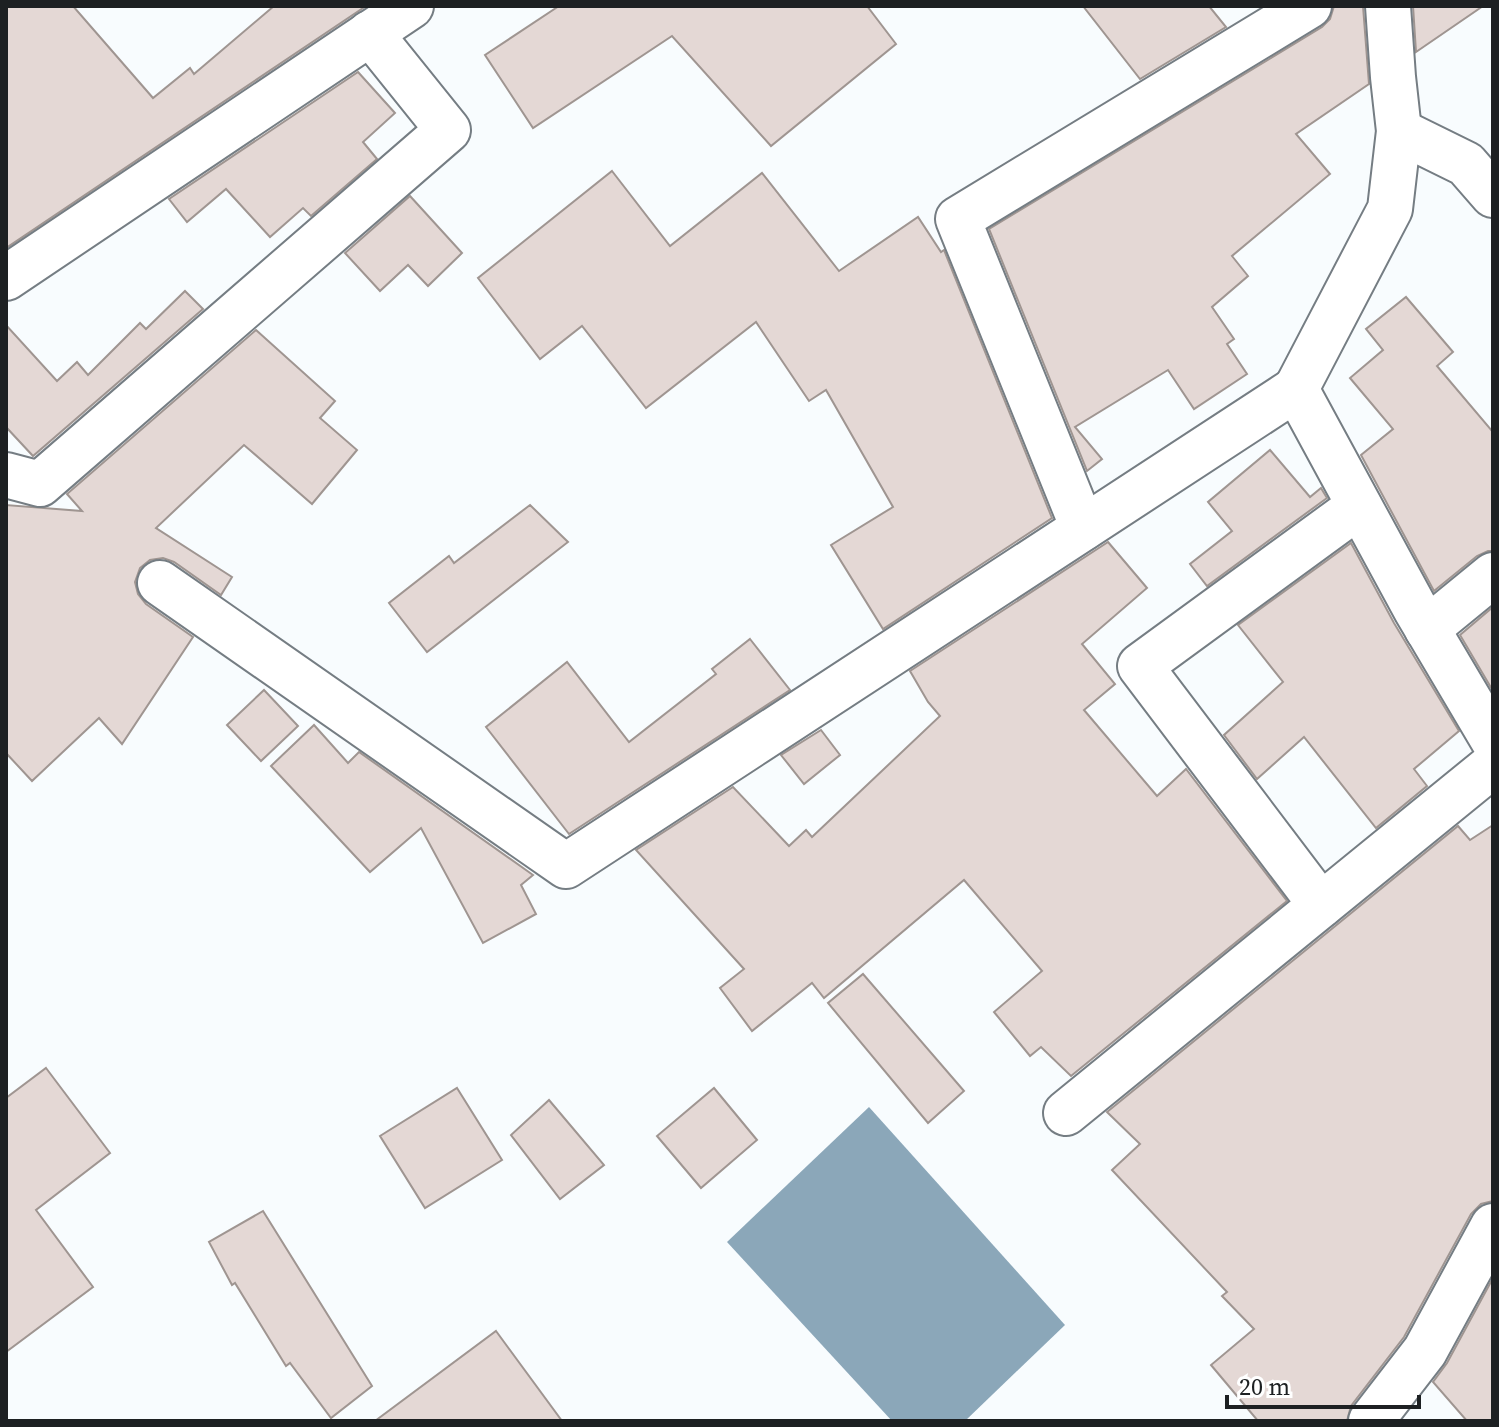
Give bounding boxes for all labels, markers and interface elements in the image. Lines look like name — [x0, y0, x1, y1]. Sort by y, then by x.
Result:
scale bar — [1227, 1359, 1419, 1409]
text: 20 m — [1239, 1370, 1290, 1403]

